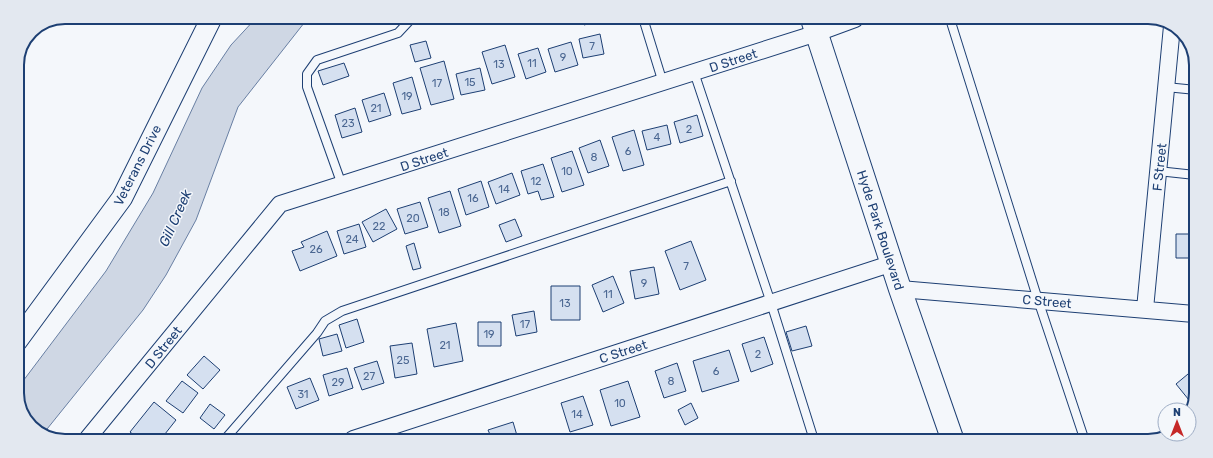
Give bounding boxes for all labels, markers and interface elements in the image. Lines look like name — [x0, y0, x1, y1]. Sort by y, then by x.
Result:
house number: 7 — [589, 40, 595, 53]
street label: D Street — [707, 46, 759, 75]
house number: 9 — [560, 51, 566, 64]
house number: 11 — [527, 57, 537, 70]
house number: 13 — [493, 58, 505, 71]
house number: 15 — [464, 76, 476, 89]
house number: 17 — [432, 77, 443, 90]
house number: 19 — [401, 90, 413, 103]
house number: 21 — [370, 102, 382, 115]
house number: 23 — [341, 117, 355, 130]
street label: Veterans Drive — [111, 122, 164, 208]
house number: 2 — [686, 123, 692, 136]
house number: 4 — [654, 131, 661, 144]
street label: F Street — [1150, 142, 1169, 192]
street label: D Street — [398, 145, 450, 174]
house number: 6 — [625, 145, 632, 158]
house number: 8 — [591, 151, 598, 164]
house number: 10 — [561, 165, 573, 178]
street label: Hyde Park Boulevard — [854, 168, 907, 292]
house number: 12 — [530, 175, 542, 188]
house number: 14 — [498, 183, 510, 196]
water label: Gill Creek — [155, 186, 196, 249]
house number: 16 — [467, 192, 479, 205]
house number: 18 — [438, 206, 450, 219]
house number: 20 — [406, 212, 420, 225]
house number: 22 — [373, 220, 385, 233]
house number: 24 — [345, 233, 359, 246]
house number: 26 — [309, 243, 323, 256]
house number: 7 — [683, 260, 689, 273]
house number: 9 — [641, 277, 647, 290]
house number: 11 — [603, 288, 613, 301]
street label: C Street — [1022, 292, 1072, 311]
house number: 13 — [559, 297, 571, 310]
house number: 17 — [520, 318, 531, 331]
street label: D Street — [142, 323, 185, 371]
house number: 19 — [483, 328, 495, 341]
street label: C Street — [597, 337, 649, 366]
house number: 21 — [439, 339, 451, 352]
house number: 2 — [755, 348, 761, 361]
house number: 25 — [397, 354, 410, 367]
house number: 6 — [713, 365, 720, 378]
house number: 27 — [363, 370, 375, 383]
house number: 8 — [668, 375, 675, 388]
house number: 29 — [332, 376, 344, 389]
house number: 31 — [297, 388, 309, 401]
house number: 10 — [614, 397, 626, 410]
north arrow — [1157, 402, 1197, 442]
text: N — [1173, 406, 1181, 419]
house number: 14 — [571, 408, 583, 421]

